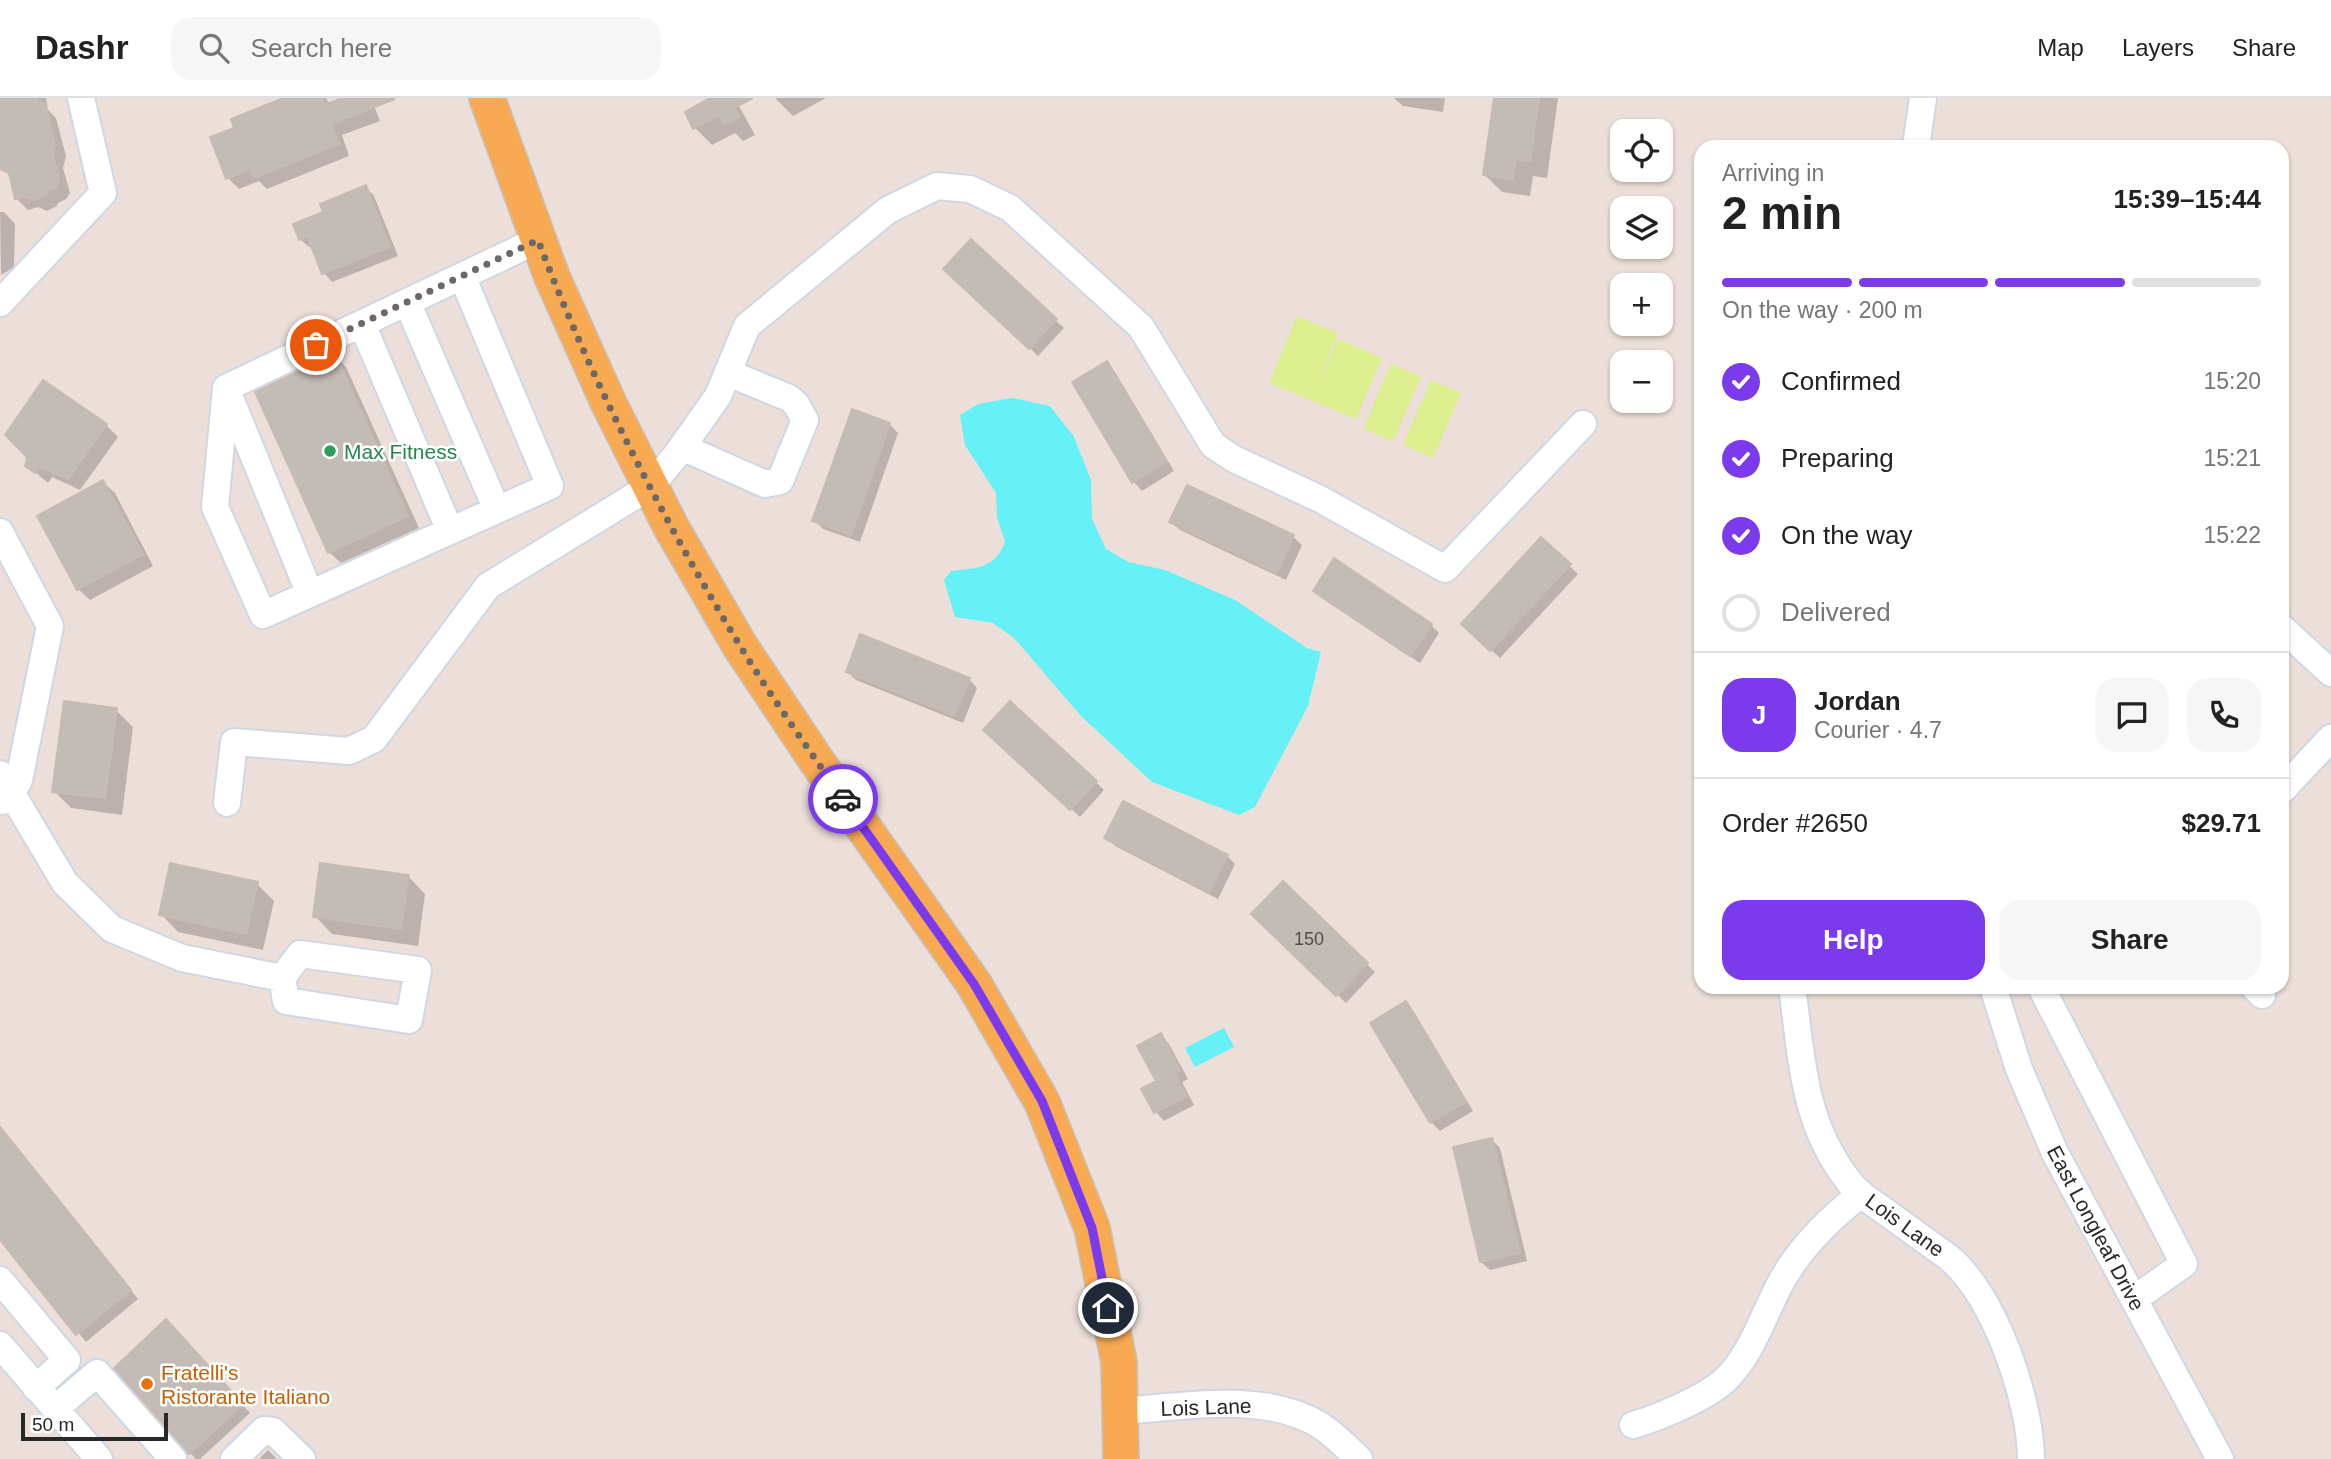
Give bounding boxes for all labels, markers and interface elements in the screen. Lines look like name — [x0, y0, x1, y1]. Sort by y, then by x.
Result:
search box — [171, 17, 661, 80]
text: Dashr — [35, 29, 129, 66]
icon: search — [195, 29, 233, 67]
text: Search here — [251, 33, 392, 63]
text: Map — [2037, 34, 2084, 61]
text: Layers — [2122, 34, 2194, 61]
text: Share — [2232, 34, 2296, 61]
map controls — [1610, 119, 1673, 413]
button: locate — [1610, 119, 1673, 182]
text: Arriving in — [1722, 160, 1824, 186]
text: 15:39–15:44 — [2114, 184, 2261, 214]
text: 2 min — [1722, 187, 1842, 239]
button: layers — [1610, 196, 1673, 259]
button: + — [1610, 273, 1673, 336]
text: On the way · 200 m — [1722, 297, 1923, 323]
pin — [286, 315, 346, 375]
icon: bag — [297, 326, 335, 364]
button: − — [1610, 350, 1673, 413]
icon: check — [1722, 363, 1760, 401]
text: Confirmed — [1781, 366, 1901, 396]
text: 15:20 — [2203, 368, 2261, 394]
place label: Max Fitness — [344, 440, 457, 463]
icon: check — [1722, 440, 1760, 478]
marker: Max Fitness — [322, 443, 338, 459]
text: Preparing — [1781, 443, 1894, 473]
text: 15:21 — [2203, 445, 2261, 471]
icon: check — [1722, 517, 1760, 555]
text: On the way — [1781, 520, 1913, 550]
text: 15:22 — [2203, 522, 2261, 548]
text: Delivered — [1781, 597, 1891, 627]
button: chat — [2095, 678, 2169, 752]
button: phone — [2187, 678, 2261, 752]
text: Jordan — [1814, 686, 1901, 716]
text: J — [1752, 700, 1766, 730]
text: Courier · 4.7 — [1814, 717, 1942, 743]
courier — [808, 764, 878, 834]
icon: car — [824, 780, 862, 818]
text: Order #2650 — [1722, 808, 1868, 838]
text: $29.71 — [2181, 808, 2261, 838]
button: Help — [1722, 900, 1985, 980]
button: Share — [1999, 900, 2261, 980]
house number: 150 — [1294, 929, 1324, 949]
street label: East Longleaf Drive — [2043, 1142, 2149, 1314]
street label: Lois Lane — [1861, 1189, 1949, 1261]
pin — [1078, 1278, 1138, 1338]
icon: home — [1089, 1289, 1127, 1327]
place label: Fratelli's Ristorante Italiano — [161, 1361, 330, 1408]
marker: Fratelli's Ristorante Italiano — [139, 1376, 155, 1392]
street label: Lois Lane — [1160, 1394, 1252, 1420]
scale bar — [21, 1410, 168, 1442]
text: 50 m — [32, 1414, 74, 1435]

